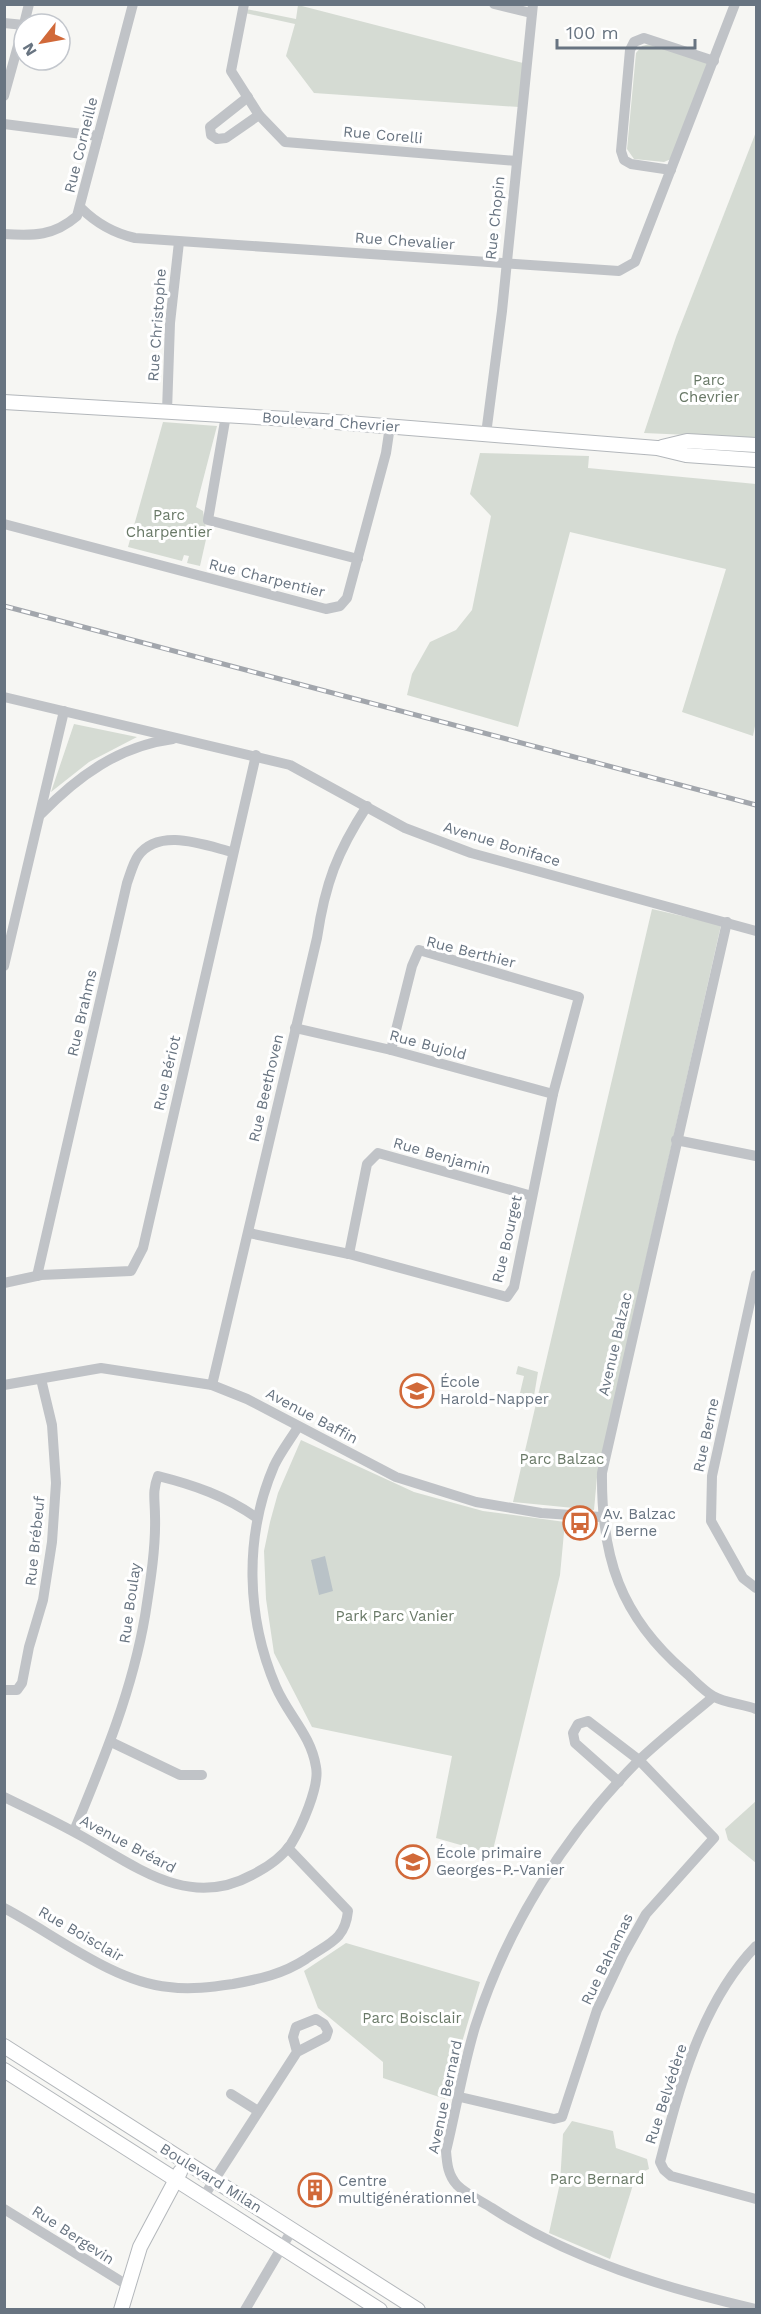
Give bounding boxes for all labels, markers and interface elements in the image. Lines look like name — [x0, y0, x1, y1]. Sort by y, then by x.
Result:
north arrow — [12, 12, 72, 72]
scale bar — [557, 12, 695, 50]
text: 100 m — [566, 22, 619, 43]
text: N — [18, 39, 41, 59]
street label: Rue Corneille — [60, 95, 102, 195]
street label: Rue Corelli — [342, 123, 424, 147]
street label: Rue Chopin — [482, 175, 508, 261]
street label: Rue Chevalier — [354, 229, 456, 253]
street label: Rue Christophe — [144, 268, 170, 382]
park label: Parc Chevrier — [679, 371, 739, 406]
street label: Boulevard Chevrier — [261, 408, 401, 436]
park label: Parc Charpentier — [126, 506, 212, 541]
street label: Rue Charpentier — [207, 555, 327, 601]
street label: Avenue Boniface — [441, 818, 563, 870]
street label: Rue Berthier — [425, 932, 517, 972]
street label: Rue Brahms — [63, 968, 101, 1058]
street label: Rue Bujold — [388, 1026, 468, 1064]
street label: Rue Beethoven — [245, 1032, 287, 1144]
street label: Rue Bériot — [150, 1033, 185, 1112]
street label: Rue Benjamin — [391, 1133, 493, 1179]
street label: Rue Bourget — [488, 1193, 526, 1285]
street label: Avenue Balzac — [594, 1290, 636, 1398]
school or university icon: École Harold-Napper — [399, 1373, 435, 1409]
place label: École Harold-Napper — [440, 1373, 549, 1408]
street label: Avenue Baffin — [263, 1384, 361, 1448]
street label: Rue Berne — [689, 1396, 723, 1474]
park label: Parc Balzac — [520, 1450, 604, 1468]
street label: Rue Brébeuf — [21, 1495, 49, 1587]
bus stop icon: Av. Balzac / Berne — [562, 1505, 598, 1541]
place label: Av. Balzac / Berne — [603, 1505, 676, 1540]
street label: Rue Boulay — [115, 1561, 145, 1644]
park label: Park Parc Vanier — [336, 1607, 454, 1625]
street label: Avenue Bréard — [77, 1811, 179, 1877]
school or university icon: École primaire Georges-P.-Vanier — [395, 1844, 431, 1880]
place label: École primaire Georges-P.-Vanier — [436, 1844, 565, 1879]
street label: Rue Boisclair — [35, 1902, 127, 1966]
street label: Rue Bahamas — [577, 1910, 637, 2008]
park label: Parc Boisclair — [362, 2009, 462, 2027]
street label: Avenue Bernard — [424, 2038, 466, 2156]
street label: Rue Belvédère — [641, 2041, 691, 2147]
street label: Boulevard Milan — [157, 2139, 265, 2217]
park label: Parc Bernard — [550, 2170, 644, 2188]
building icon: Centre multigénérationnel — [297, 2172, 333, 2208]
place label: Centre multigénérationnel — [338, 2172, 476, 2207]
street label: Rue Bergevin — [28, 2202, 118, 2268]

